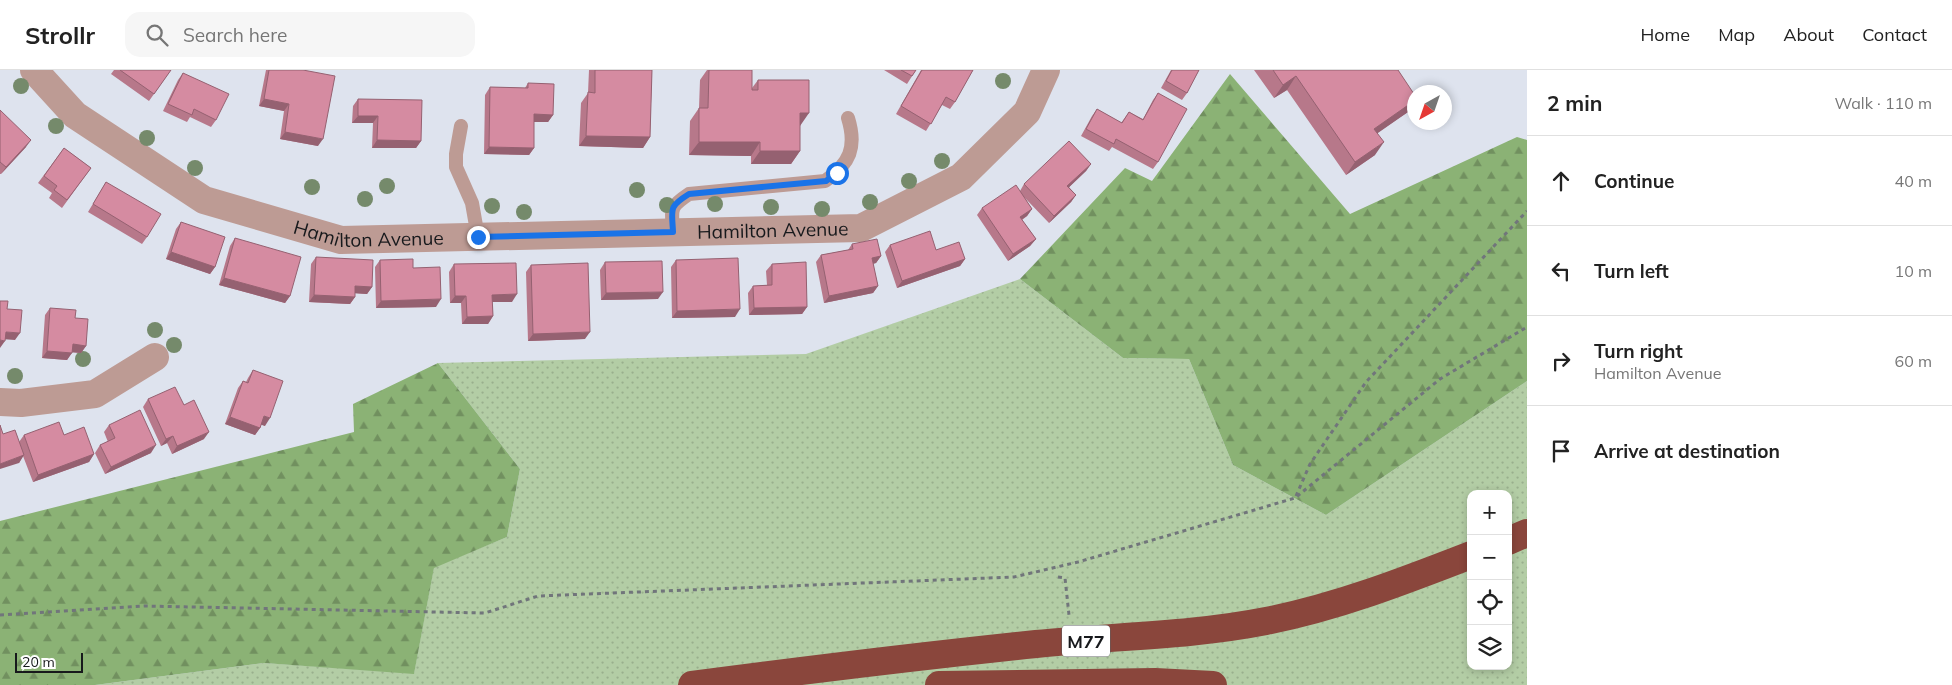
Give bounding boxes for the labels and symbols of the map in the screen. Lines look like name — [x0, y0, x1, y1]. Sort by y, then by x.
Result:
north arrow — [1407, 85, 1452, 130]
route start — [826, 162, 849, 185]
street label: Hamilton Avenue — [291, 215, 444, 252]
street label: Hamilton Avenue — [697, 216, 849, 244]
route end — [467, 226, 490, 249]
road number: M77 — [1062, 626, 1110, 656]
scale bar — [15, 650, 82, 673]

